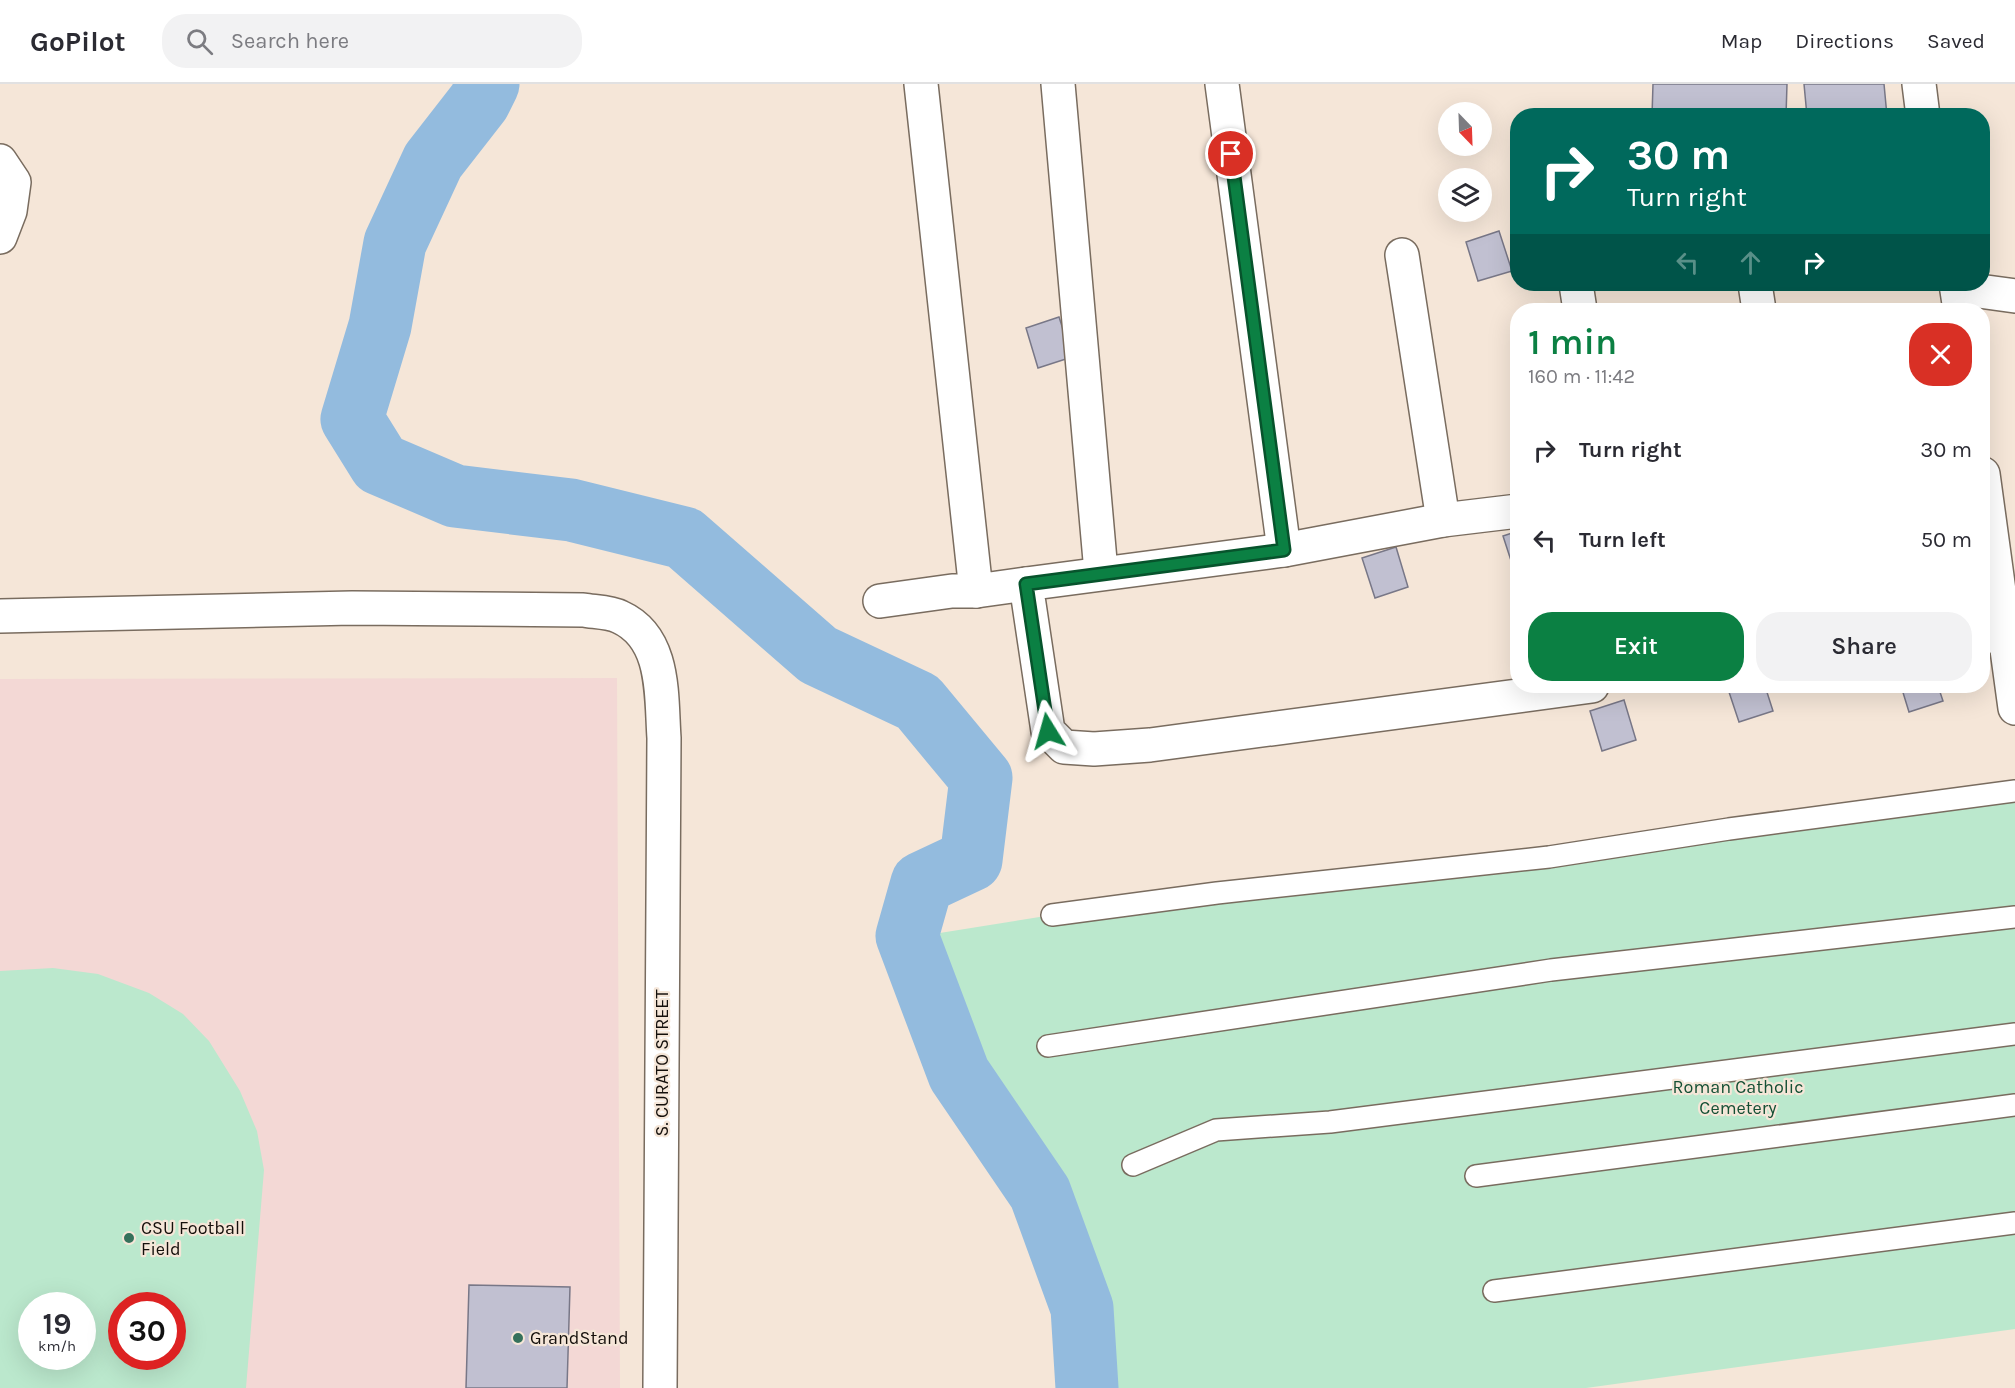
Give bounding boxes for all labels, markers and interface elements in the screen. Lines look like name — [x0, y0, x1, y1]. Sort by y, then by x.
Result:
search box — [162, 14, 582, 68]
text: GoPilot — [30, 25, 126, 58]
icon: search — [183, 25, 216, 58]
text: Search here — [231, 28, 349, 54]
text: Map — [1721, 29, 1762, 53]
text: Directions — [1795, 29, 1894, 53]
text: Saved — [1927, 29, 1985, 53]
north arrow — [1438, 102, 1492, 156]
map controls — [1438, 102, 1492, 222]
pin — [1205, 128, 1256, 179]
text: 30 m — [1627, 130, 1730, 180]
icon: right — [1528, 132, 1606, 210]
icon: arrive — [1214, 137, 1247, 170]
button: layers — [1438, 168, 1492, 222]
text: Turn right — [1627, 181, 1747, 213]
icon: left — [1671, 246, 1704, 279]
icon: ahead — [1734, 246, 1767, 279]
icon: right — [1797, 246, 1830, 279]
text: 1 min — [1528, 321, 1617, 363]
button: close — [1909, 323, 1972, 386]
text: 160 m · 11:42 — [1528, 365, 1635, 388]
icon: right — [1528, 434, 1561, 467]
text: Turn right — [1579, 437, 1682, 463]
text: 30 m — [1920, 437, 1972, 463]
icon: left — [1528, 524, 1561, 557]
text: Turn left — [1579, 527, 1666, 553]
text: 50 m — [1921, 527, 1972, 553]
button: Exit — [1528, 612, 1744, 681]
button: Share — [1756, 612, 1972, 681]
position arrow — [1016, 699, 1080, 763]
street label: S. CURATO STREET — [651, 990, 673, 1136]
park label: Roman Catholic Cemetery — [1673, 1076, 1803, 1119]
place label: CSU Football Field — [141, 1217, 245, 1260]
marker: CSU Football Field — [122, 1231, 136, 1245]
speed limit sign: 30 — [108, 1292, 186, 1370]
text: 19 — [42, 1306, 71, 1342]
place label: GrandStand — [530, 1327, 629, 1349]
marker: GrandStand — [511, 1331, 525, 1345]
text: km/h — [38, 1337, 76, 1355]

